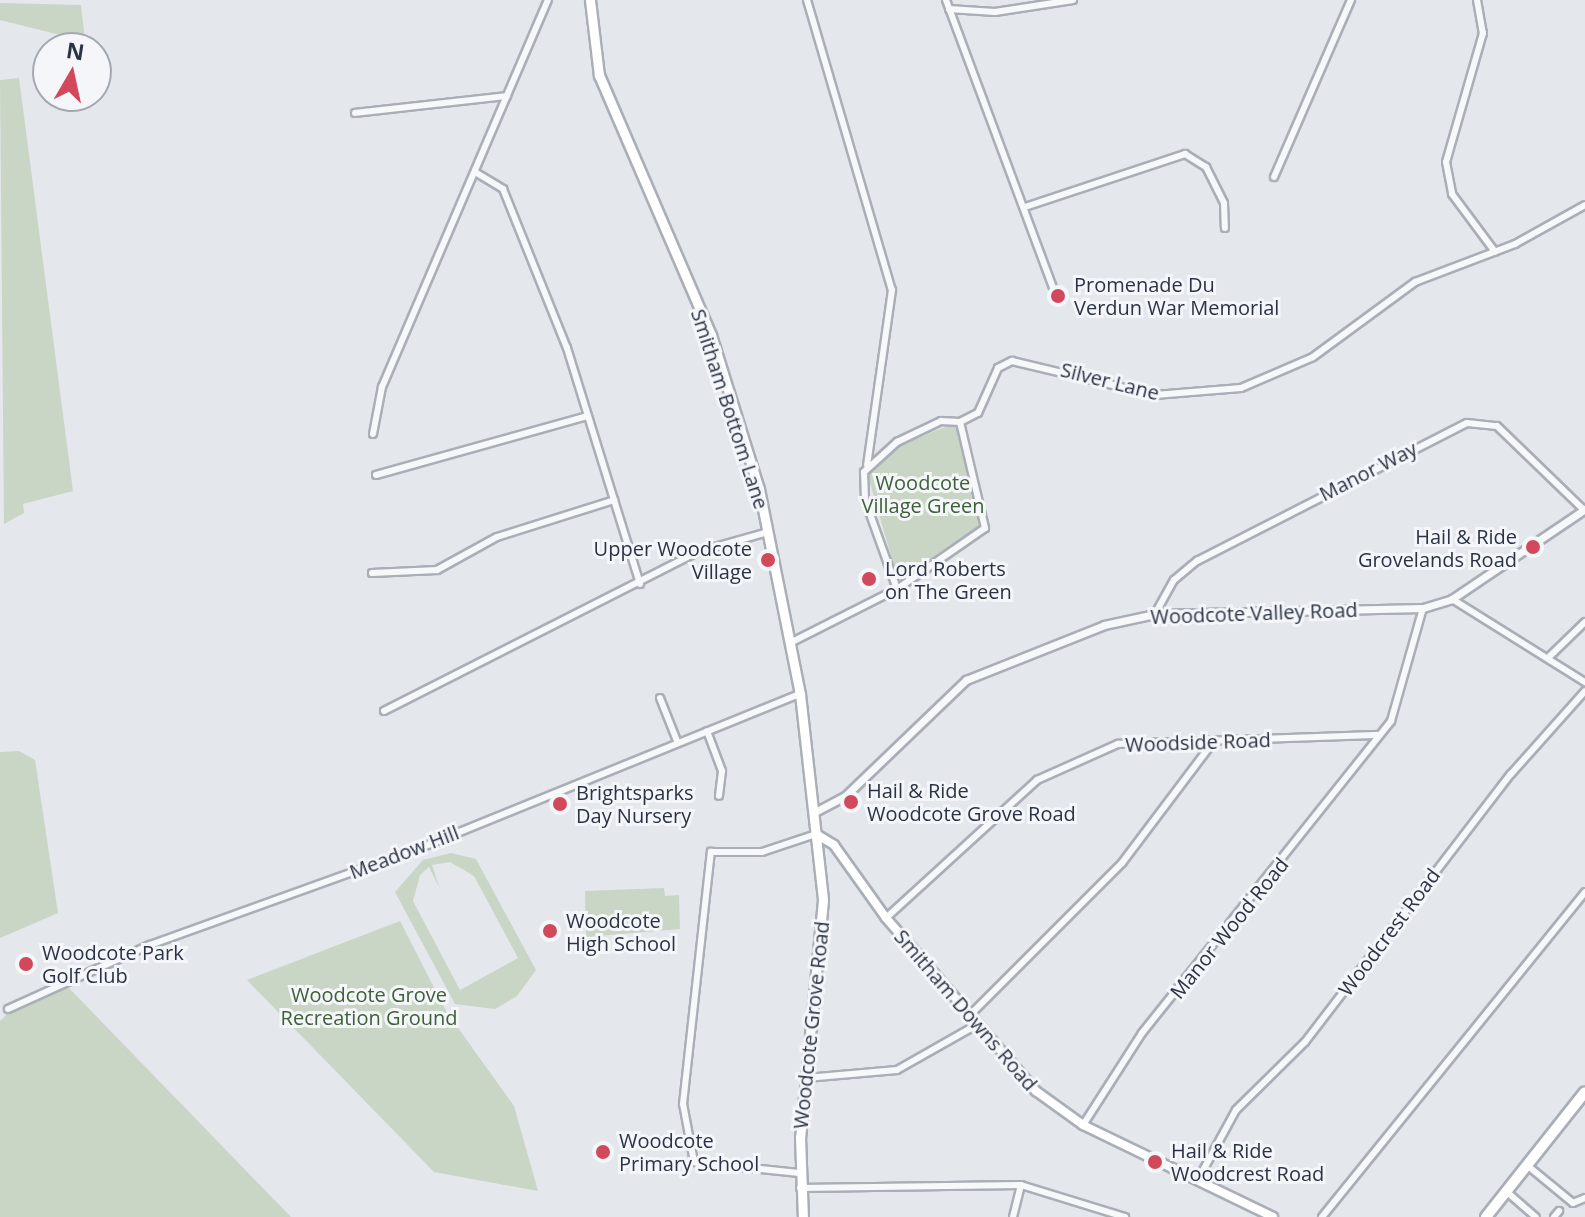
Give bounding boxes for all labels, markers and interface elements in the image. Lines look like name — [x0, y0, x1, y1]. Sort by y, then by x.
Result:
north arrow — [32, 32, 112, 112]
text: N — [64, 34, 87, 66]
place label: Promenade Du Verdun War Memorial — [1074, 272, 1279, 319]
marker: Promenade Du Verdun War Memorial — [1049, 287, 1067, 305]
street label: Smitham Bottom Lane — [686, 306, 774, 512]
street label: Silver Lane — [1058, 357, 1162, 405]
street label: Manor Way — [1315, 436, 1421, 506]
park label: Woodcote Village Green — [862, 470, 984, 517]
place label: Hail & Ride Grovelands Road — [1358, 524, 1517, 571]
place label: Upper Woodcote Village — [594, 536, 752, 583]
marker: Hail & Ride Grovelands Road — [1524, 538, 1542, 556]
marker: Upper Woodcote Village — [759, 551, 777, 569]
place label: Lord Roberts on The Green — [885, 556, 1012, 603]
marker: Lord Roberts on The Green — [860, 570, 878, 588]
street label: Woodcote Valley Road — [1150, 597, 1358, 629]
street label: Woodside Road — [1125, 727, 1271, 757]
place label: Hail & Ride Woodcote Grove Road — [867, 778, 1076, 825]
place label: Brightsparks Day Nursery — [576, 780, 693, 827]
marker: Hail & Ride Woodcote Grove Road — [842, 793, 860, 811]
marker: Brightsparks Day Nursery — [551, 795, 569, 813]
street label: Meadow Hill — [346, 820, 462, 884]
street label: Manor Wood Road — [1165, 853, 1293, 1003]
street label: Woodcrest Road — [1333, 864, 1445, 1000]
place label: Woodcote High School — [566, 908, 676, 955]
street label: Woodcote Grove Road — [788, 920, 834, 1130]
marker: Woodcote High School — [541, 922, 559, 940]
street label: Smitham Downs Road — [890, 925, 1042, 1095]
place label: Woodcote Park Golf Club — [42, 940, 184, 987]
marker: Woodcote Park Golf Club — [17, 955, 35, 973]
park label: Woodcote Grove Recreation Ground — [281, 983, 457, 1030]
place label: Woodcote Primary School — [619, 1128, 759, 1175]
place label: Hail & Ride Woodcrest Road — [1171, 1138, 1324, 1185]
marker: Woodcote Primary School — [594, 1143, 612, 1161]
marker: Hail & Ride Woodcrest Road — [1146, 1153, 1164, 1171]

